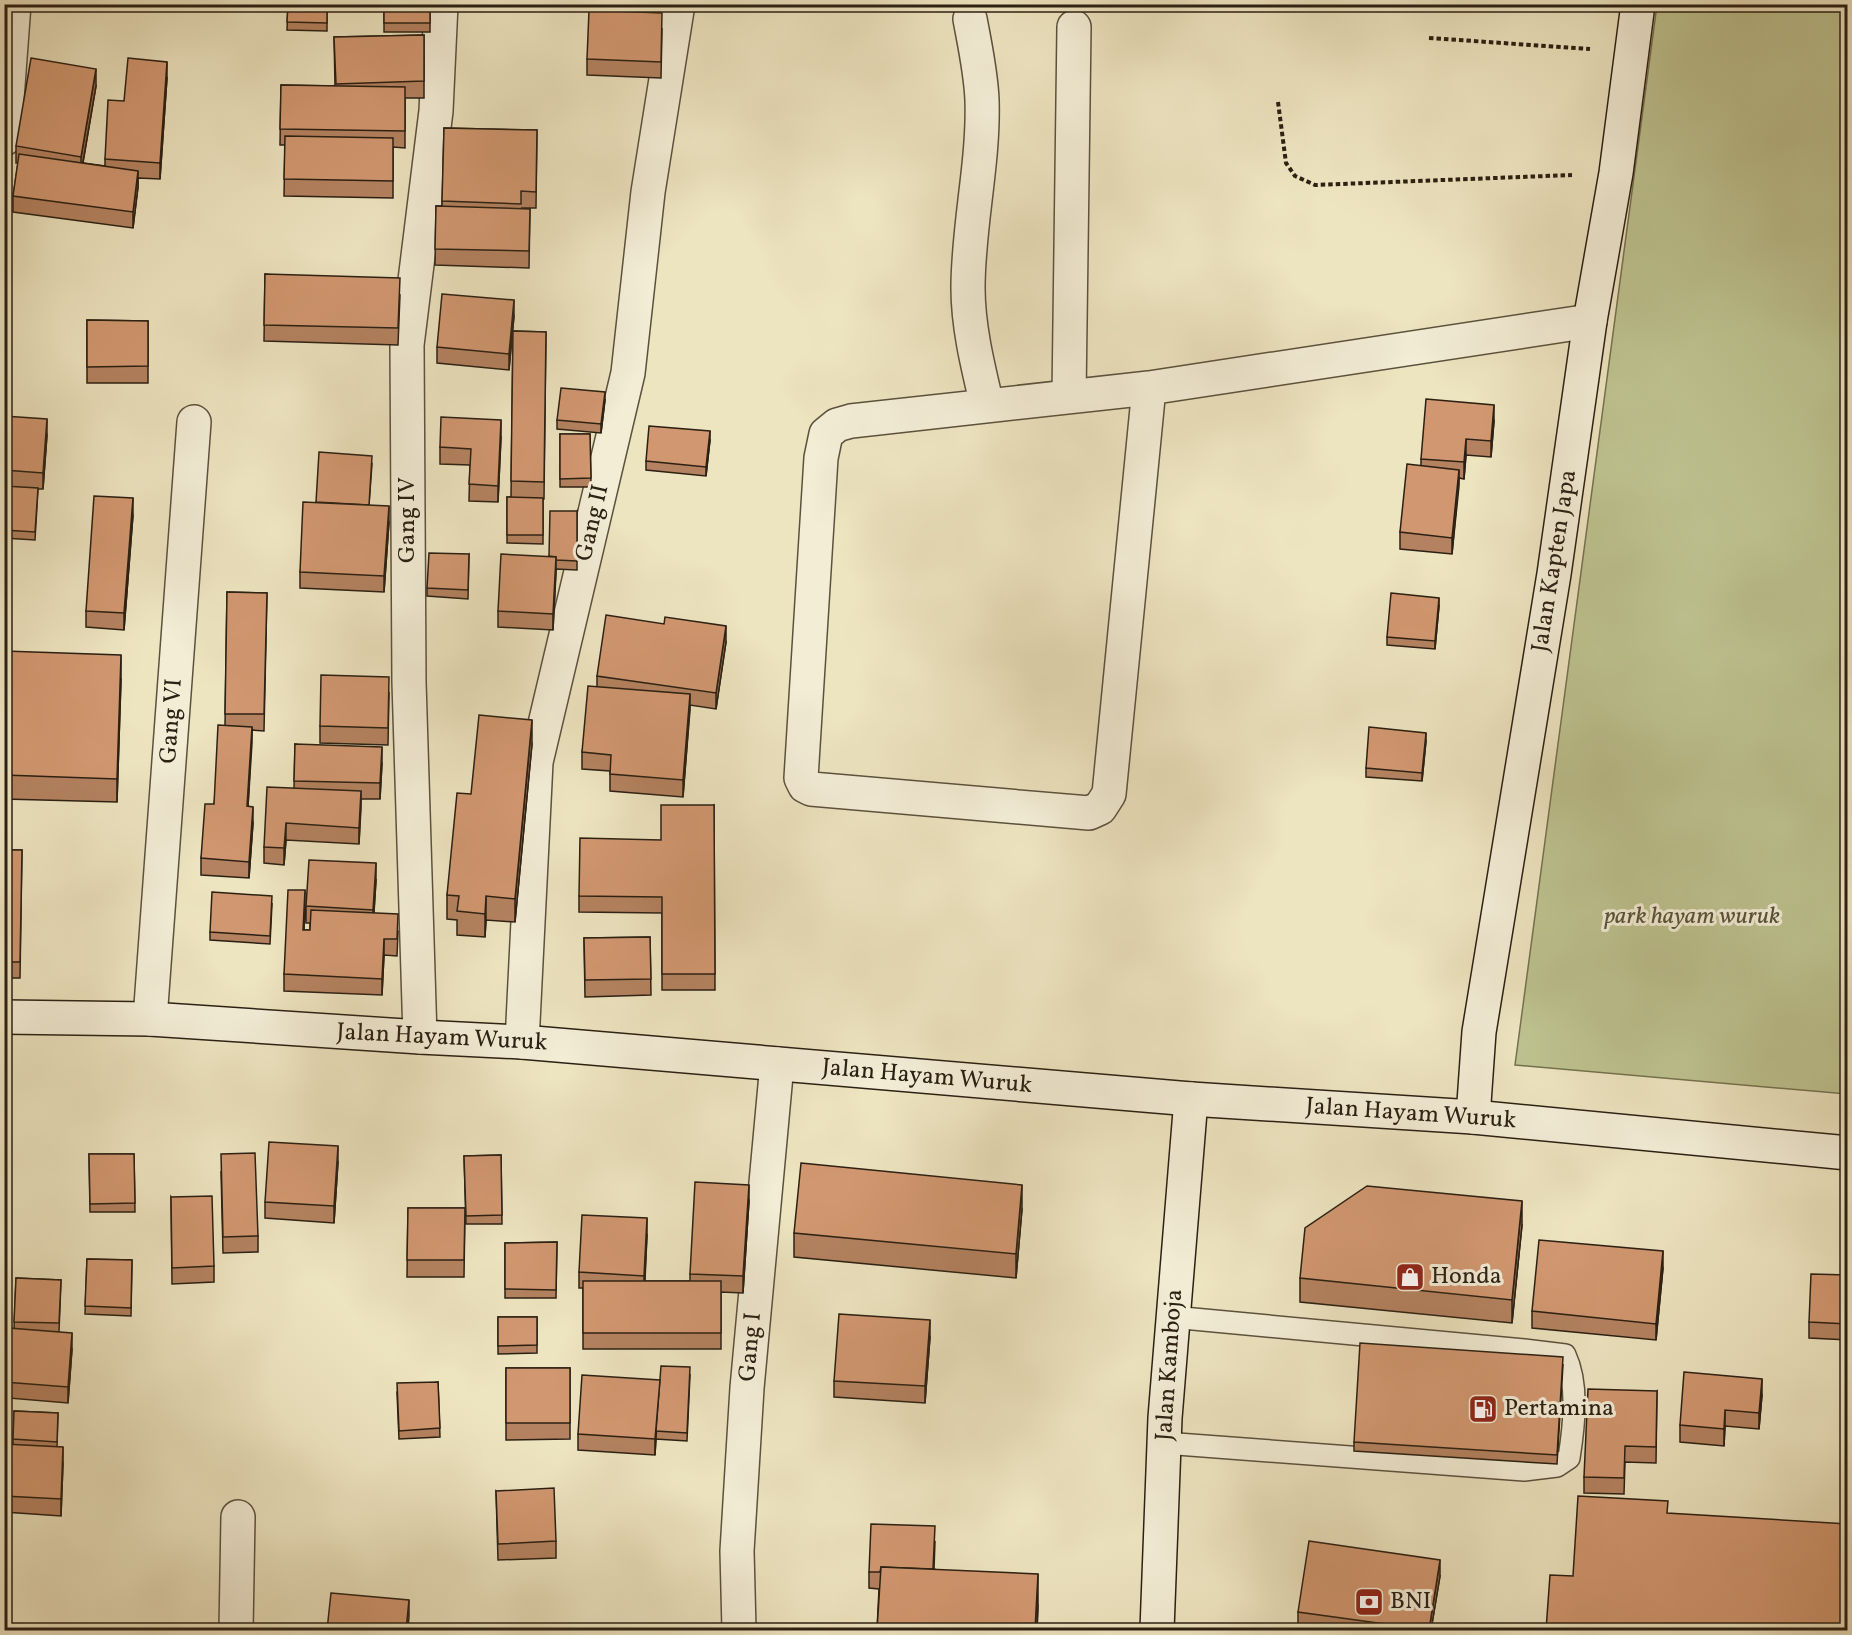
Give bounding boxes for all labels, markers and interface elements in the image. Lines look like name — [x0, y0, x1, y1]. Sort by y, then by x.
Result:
street label: Jalan Kapten Japa — [1524, 467, 1586, 655]
street label: Gang IV — [391, 477, 425, 563]
street label: Gang II — [568, 481, 618, 565]
street label: Gang VI — [152, 677, 192, 765]
park label: park hayam wuruk — [1604, 900, 1780, 934]
street label: Jalan Hayam Wuruk — [336, 1016, 548, 1060]
street label: Jalan Hayam Wuruk — [820, 1051, 1034, 1103]
street label: Jalan Hayam Wuruk — [1305, 1090, 1517, 1138]
place label: Honda — [1431, 1260, 1502, 1294]
shop icon: Honda — [1394, 1261, 1426, 1293]
street label: Jalan Kamboja — [1148, 1288, 1192, 1442]
street label: Gang I — [731, 1311, 771, 1383]
place label: Pertamina — [1504, 1392, 1614, 1426]
fuel station icon: Pertamina — [1467, 1393, 1499, 1425]
place label: BNI — [1390, 1585, 1431, 1619]
bank icon: BNI — [1353, 1586, 1385, 1618]

